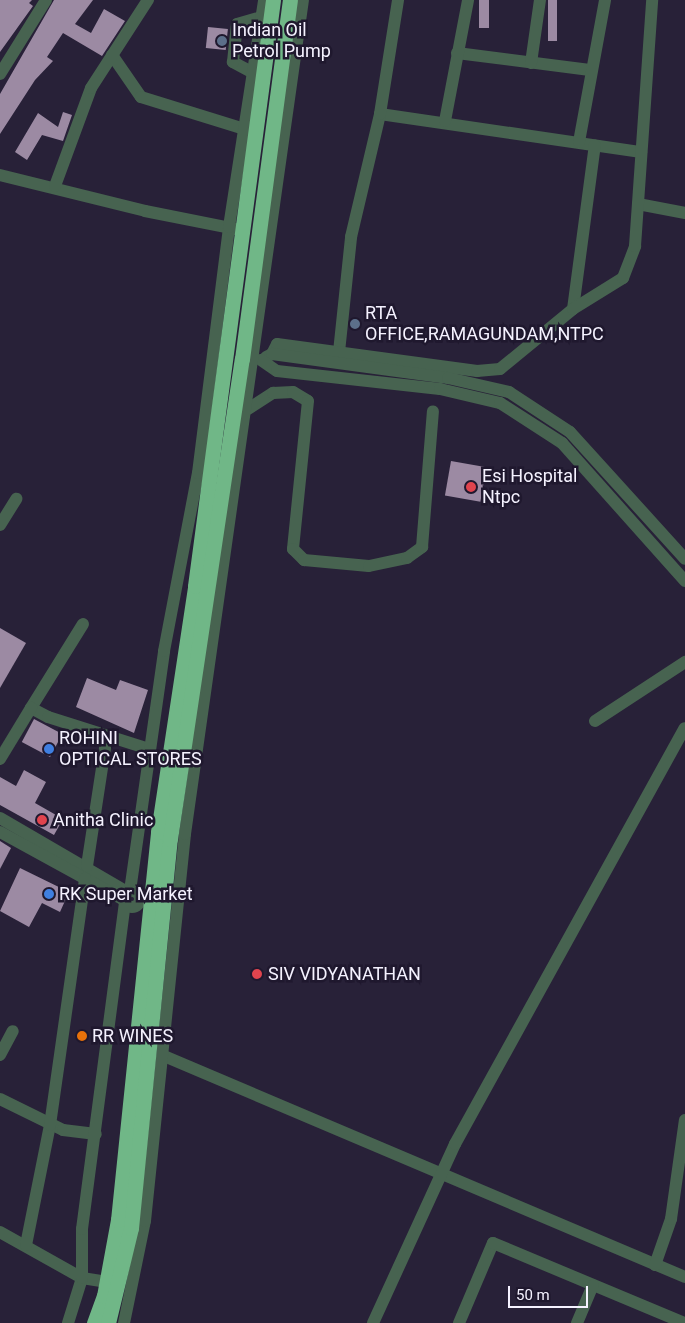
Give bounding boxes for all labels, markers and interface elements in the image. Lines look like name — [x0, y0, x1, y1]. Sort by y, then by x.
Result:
place label: Indian Oil Petrol Pump — [232, 20, 331, 62]
marker: Indian Oil Petrol Pump — [216, 35, 228, 47]
place label: RTA OFFICE,RAMAGUNDAM,NTPC — [365, 303, 604, 346]
marker: RTA OFFICE,RAMAGUNDAM,NTPC — [349, 318, 361, 330]
place label: Esi Hospital Ntpc — [482, 466, 577, 508]
marker: Esi Hospital Ntpc — [464, 480, 478, 494]
place label: ROHINI OPTICAL STORES — [59, 728, 202, 771]
marker: ROHINI OPTICAL STORES — [43, 743, 55, 755]
place label: Anitha Clinic — [53, 809, 153, 831]
marker: Anitha Clinic — [35, 813, 49, 827]
place label: RK Super Market — [59, 883, 193, 905]
marker: RK Super Market — [43, 888, 55, 900]
place label: SIV VIDYANATHAN — [268, 963, 421, 985]
marker: SIV VIDYANATHAN — [250, 967, 264, 981]
place label: RR WINES — [92, 1025, 173, 1047]
marker: RR WINES — [76, 1030, 88, 1042]
scale bar — [510, 1276, 590, 1308]
text: 50 m — [516, 1286, 550, 1304]

